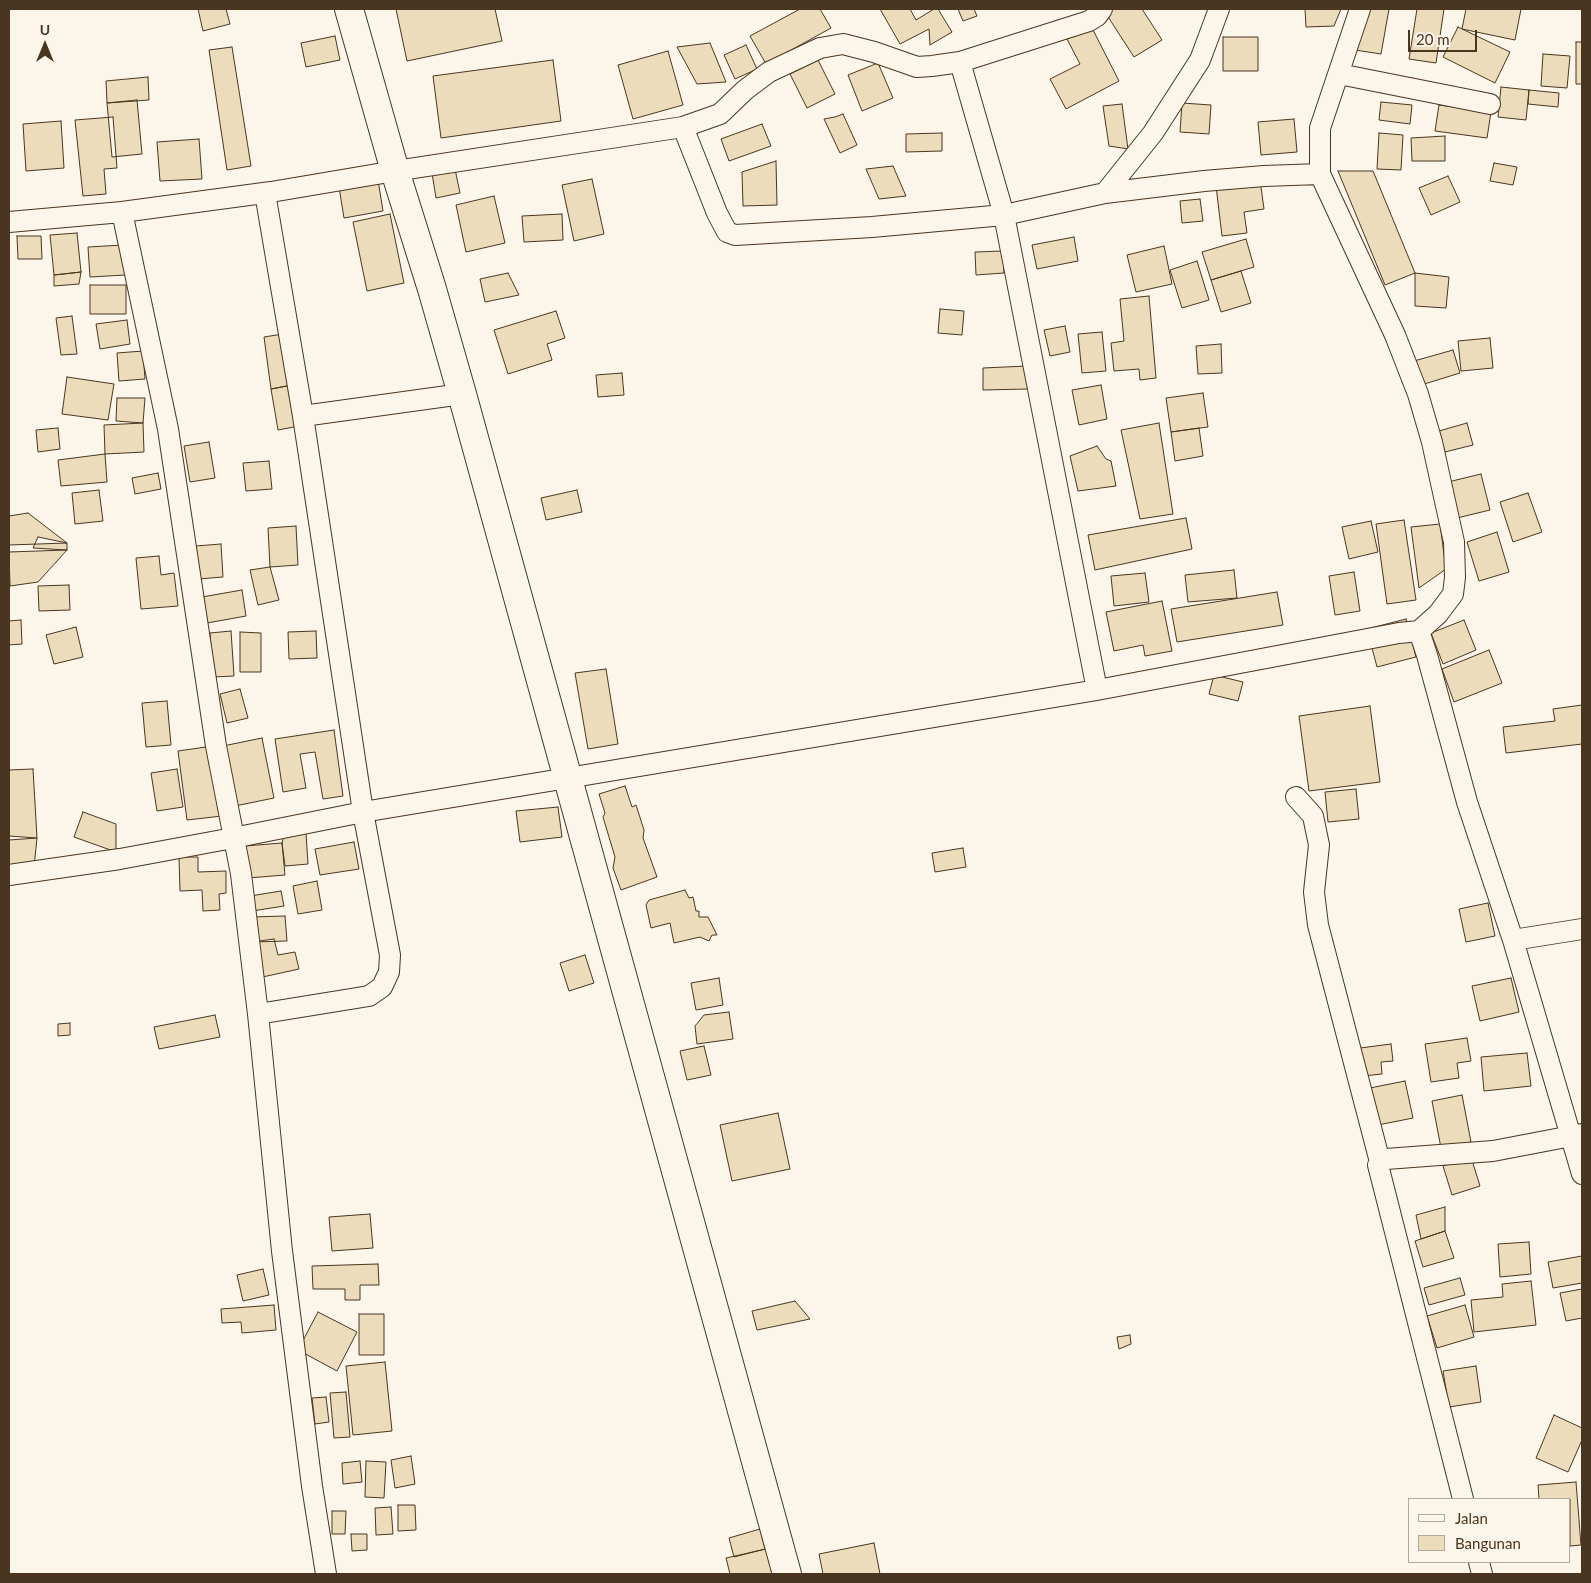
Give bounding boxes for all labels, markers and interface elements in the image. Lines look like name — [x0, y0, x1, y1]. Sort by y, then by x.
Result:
north arrow — [20, 20, 70, 70]
scale bar — [1411, 20, 1480, 52]
text: U — [40, 21, 50, 38]
text: 20 m — [1416, 30, 1450, 48]
legend — [1408, 1498, 1571, 1563]
text: Jalan — [1455, 1509, 1488, 1527]
text: Bangunan — [1455, 1534, 1521, 1552]

